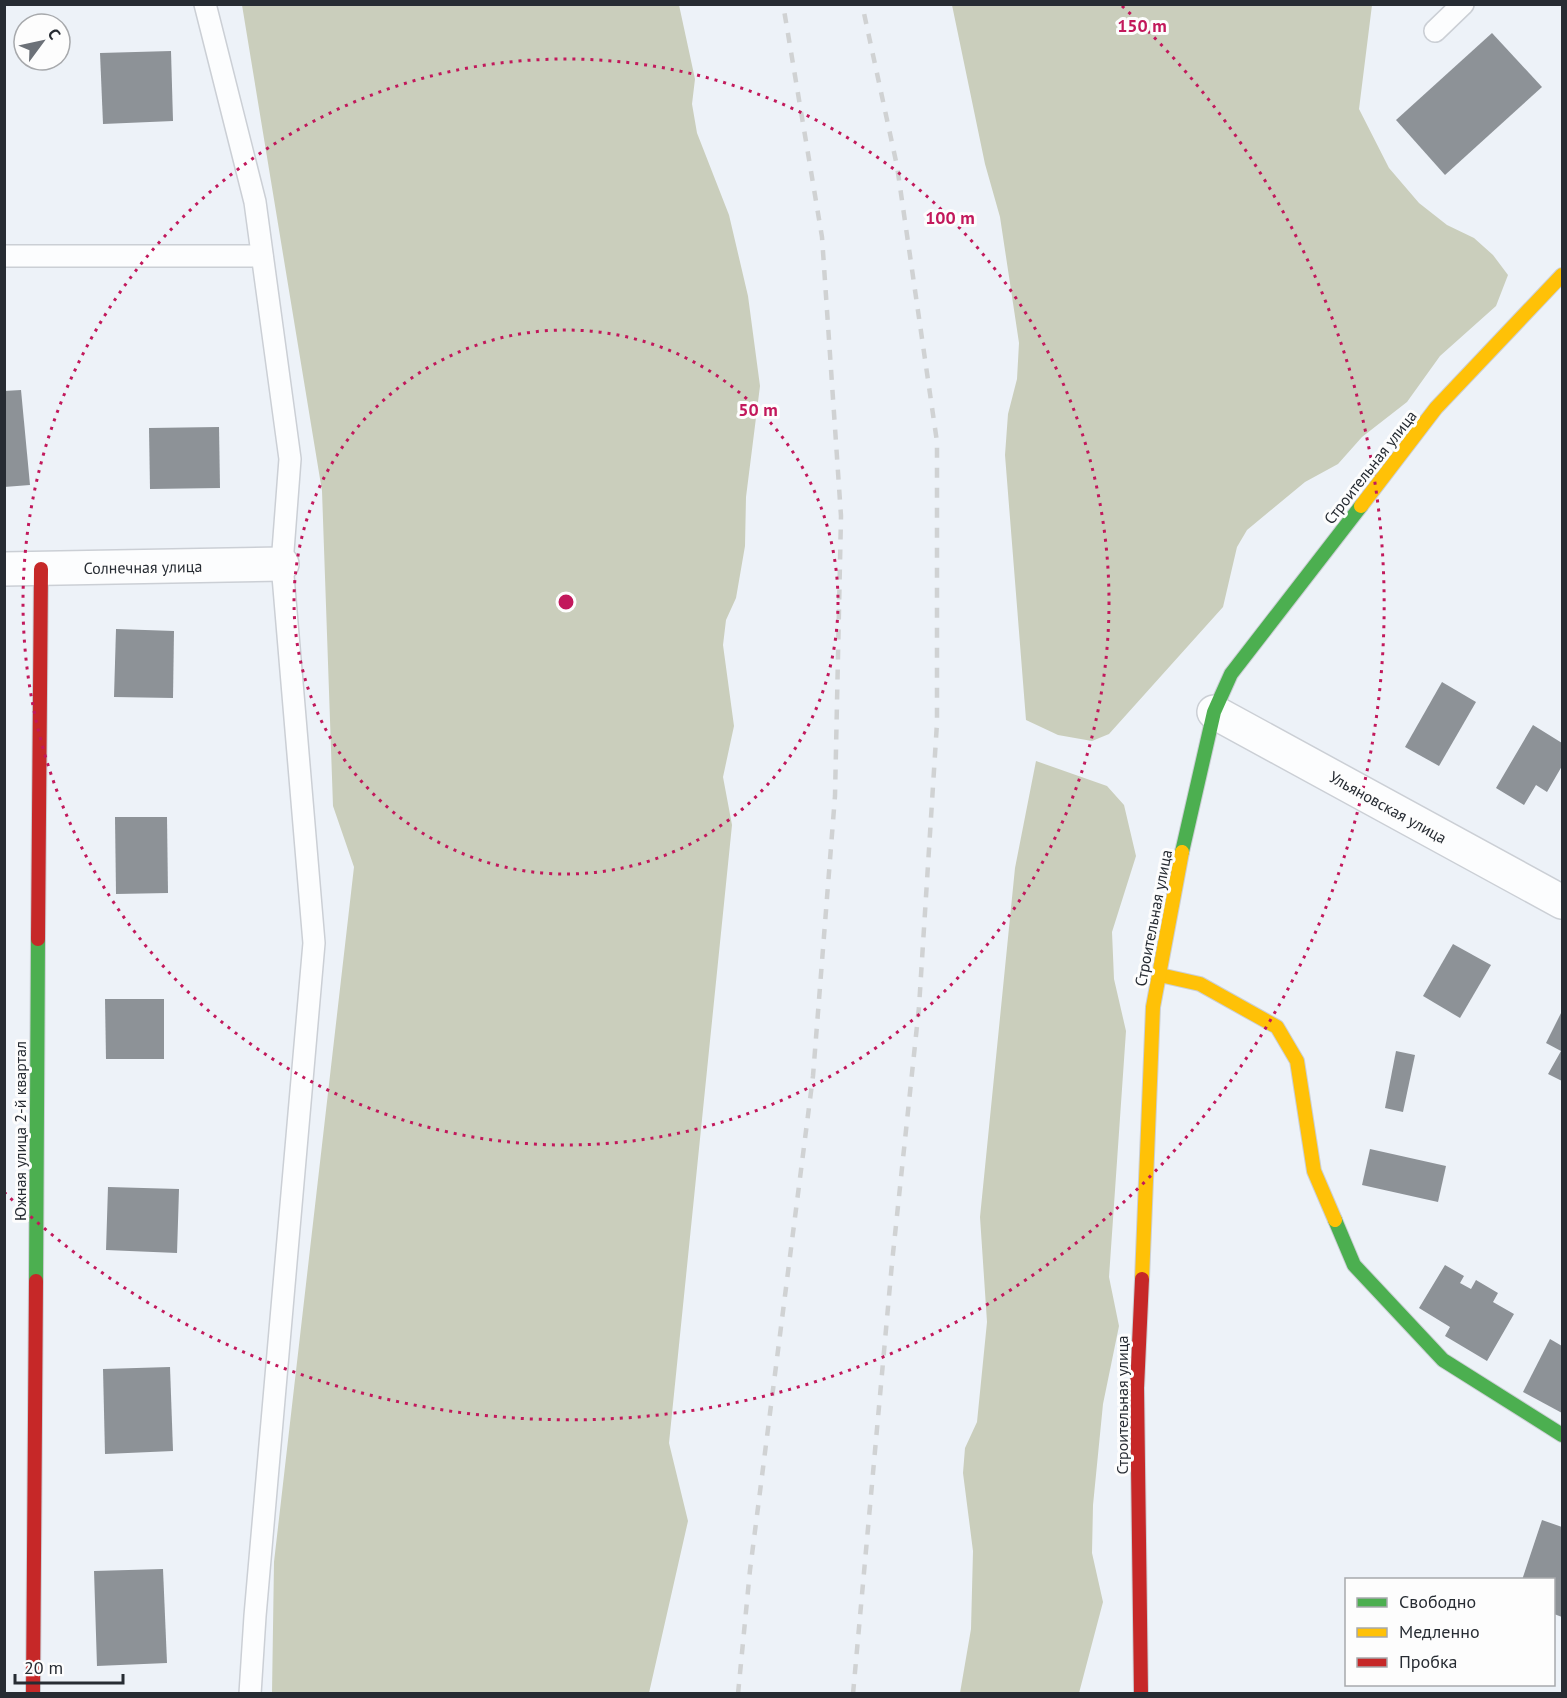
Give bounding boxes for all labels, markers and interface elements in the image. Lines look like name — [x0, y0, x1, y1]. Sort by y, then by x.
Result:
north arrow — [12, 12, 72, 72]
text: 150 m — [1117, 14, 1167, 37]
text: С — [44, 25, 65, 43]
text: 100 m — [925, 206, 975, 229]
text: 50 m — [738, 398, 778, 421]
street label: Строительная улица — [1319, 406, 1421, 528]
street label: Солнечная улица — [83, 556, 203, 578]
centre of rings — [556, 592, 576, 612]
street label: Ульяновская улица — [1326, 766, 1450, 848]
street label: Строительная улица — [1130, 848, 1176, 988]
street label: Южная улица 2-й квартал — [10, 1041, 30, 1221]
street label: Строительная улица — [1112, 1335, 1132, 1475]
legend — [1345, 1578, 1555, 1686]
text: Свободно — [1399, 1590, 1476, 1613]
text: Медленно — [1399, 1620, 1480, 1643]
scale bar — [15, 1647, 123, 1685]
text: Пробка — [1399, 1650, 1457, 1673]
text: 20 m — [24, 1656, 63, 1679]

